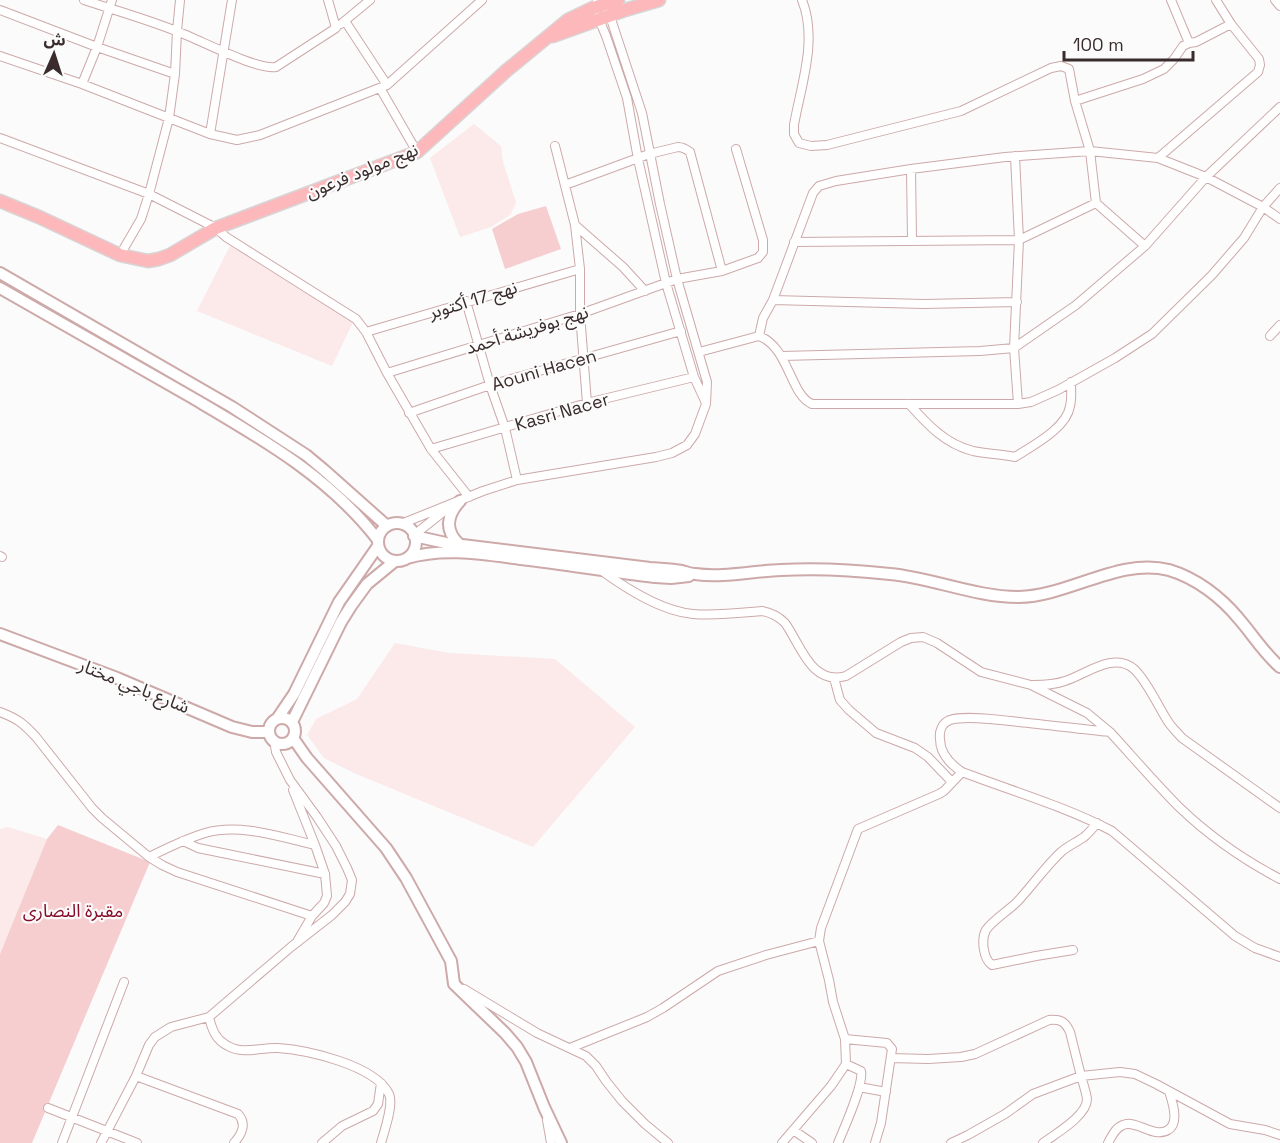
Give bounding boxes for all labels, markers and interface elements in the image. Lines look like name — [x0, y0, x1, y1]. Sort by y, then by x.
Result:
north arrow — [24, 24, 84, 84]
scale bar — [1064, 24, 1193, 62]
text: ش — [43, 28, 66, 51]
text: 100 m — [1073, 33, 1124, 56]
street label: نهج مولود فرعون — [302, 138, 422, 205]
street label: نهج 17 أكتوبر — [425, 275, 521, 326]
street label: نهج بوفريشة أحمد — [463, 300, 592, 361]
street label: Aouni Hacen — [489, 344, 599, 395]
street label: Kasri Nacer — [512, 387, 612, 436]
street label: شارع باجي مختار — [73, 652, 193, 721]
park label: مقبرة النصارى — [23, 899, 123, 922]

